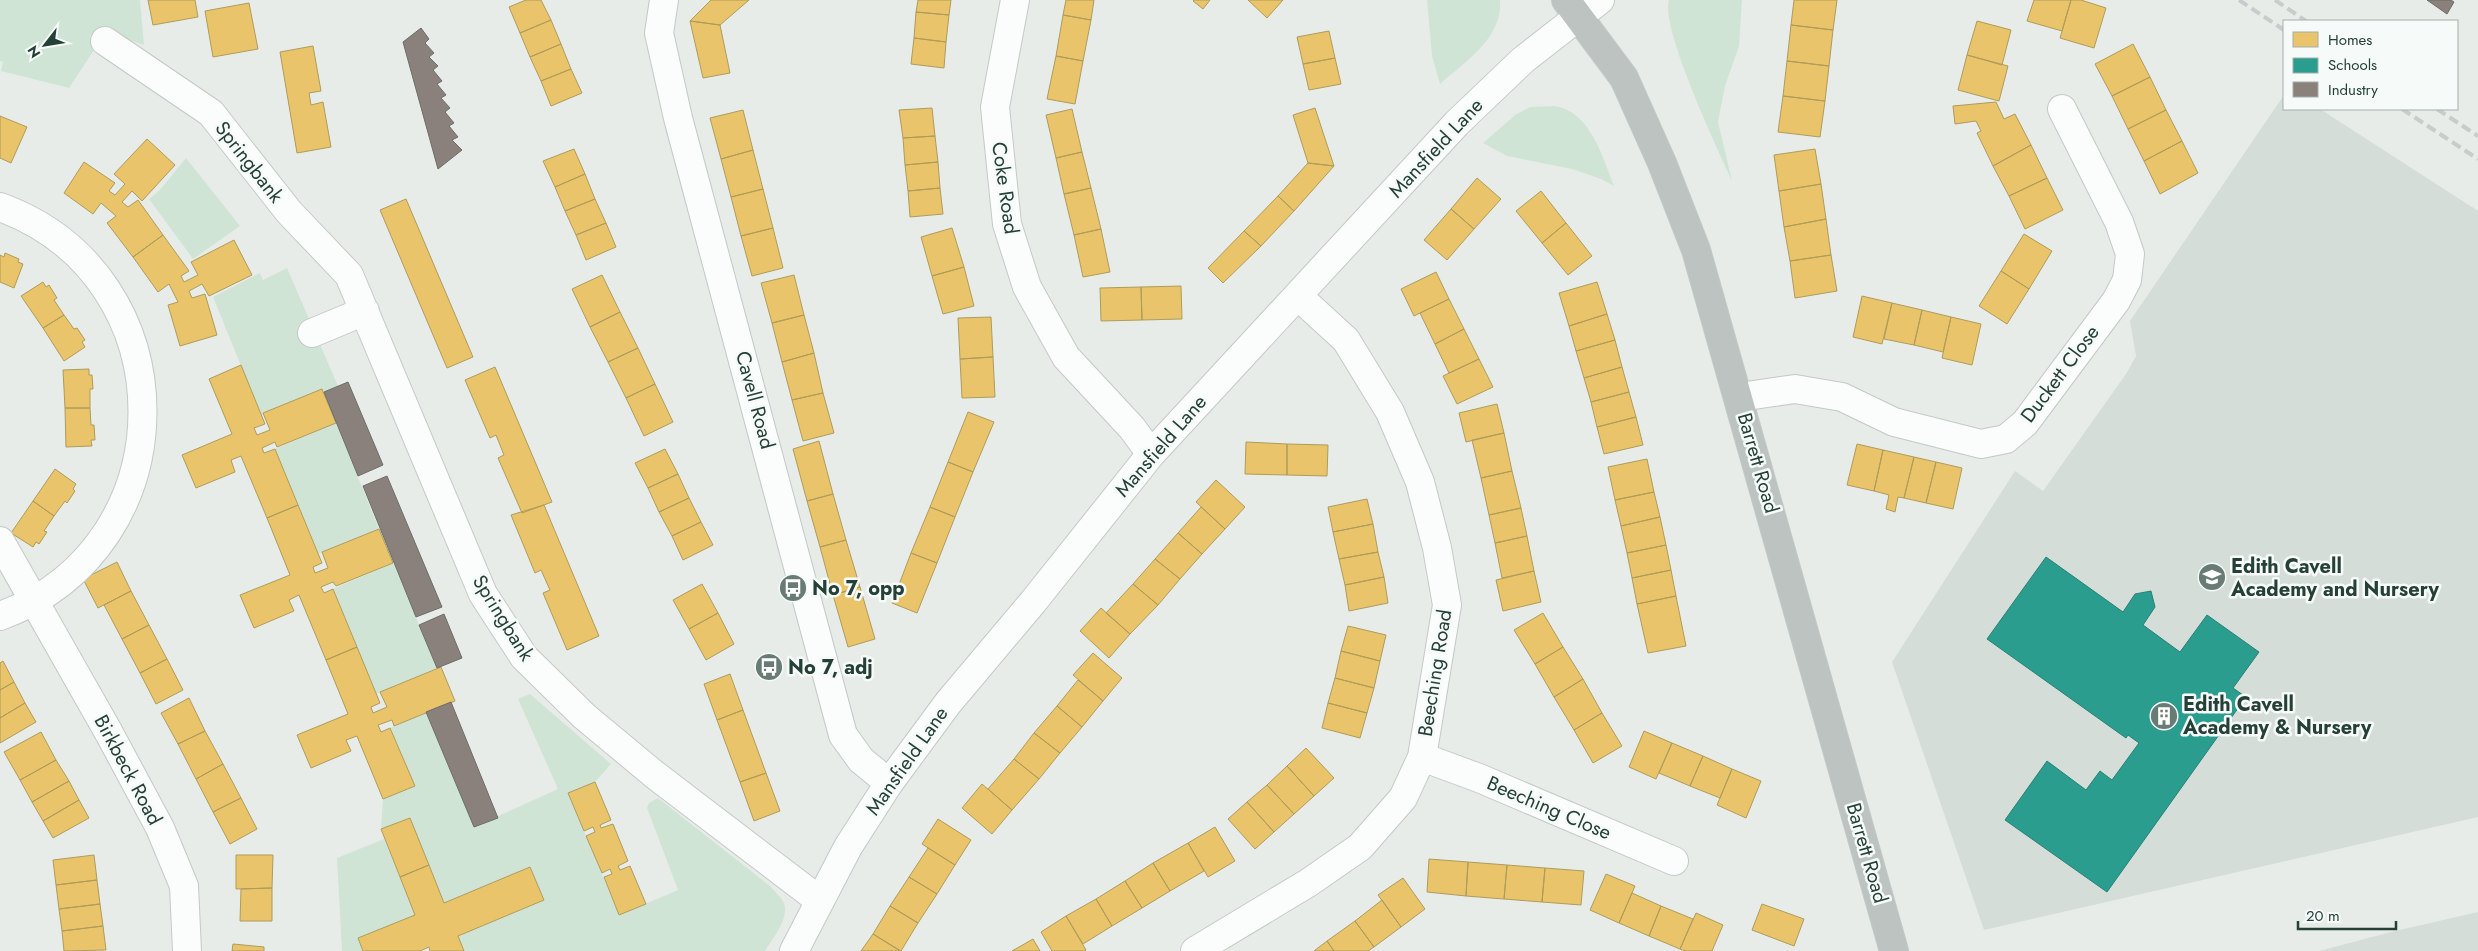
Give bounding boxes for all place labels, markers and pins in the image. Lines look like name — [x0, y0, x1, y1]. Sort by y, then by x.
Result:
place label: Edith Cavell Academy and Nursery — [2230, 552, 2439, 604]
school or university icon: Edith Cavell Academy and Nursery — [2197, 562, 2227, 592]
bus stop icon: No 7, opp — [778, 573, 808, 603]
place label: No 7, opp — [812, 574, 905, 603]
bus stop icon: No 7, adj — [754, 652, 784, 682]
place label: No 7, adj — [788, 653, 873, 682]
place label: Edith Cavell Academy & Nursery — [2182, 690, 2372, 742]
building icon: Edith Cavell Academy & Nursery — [2149, 701, 2179, 731]

